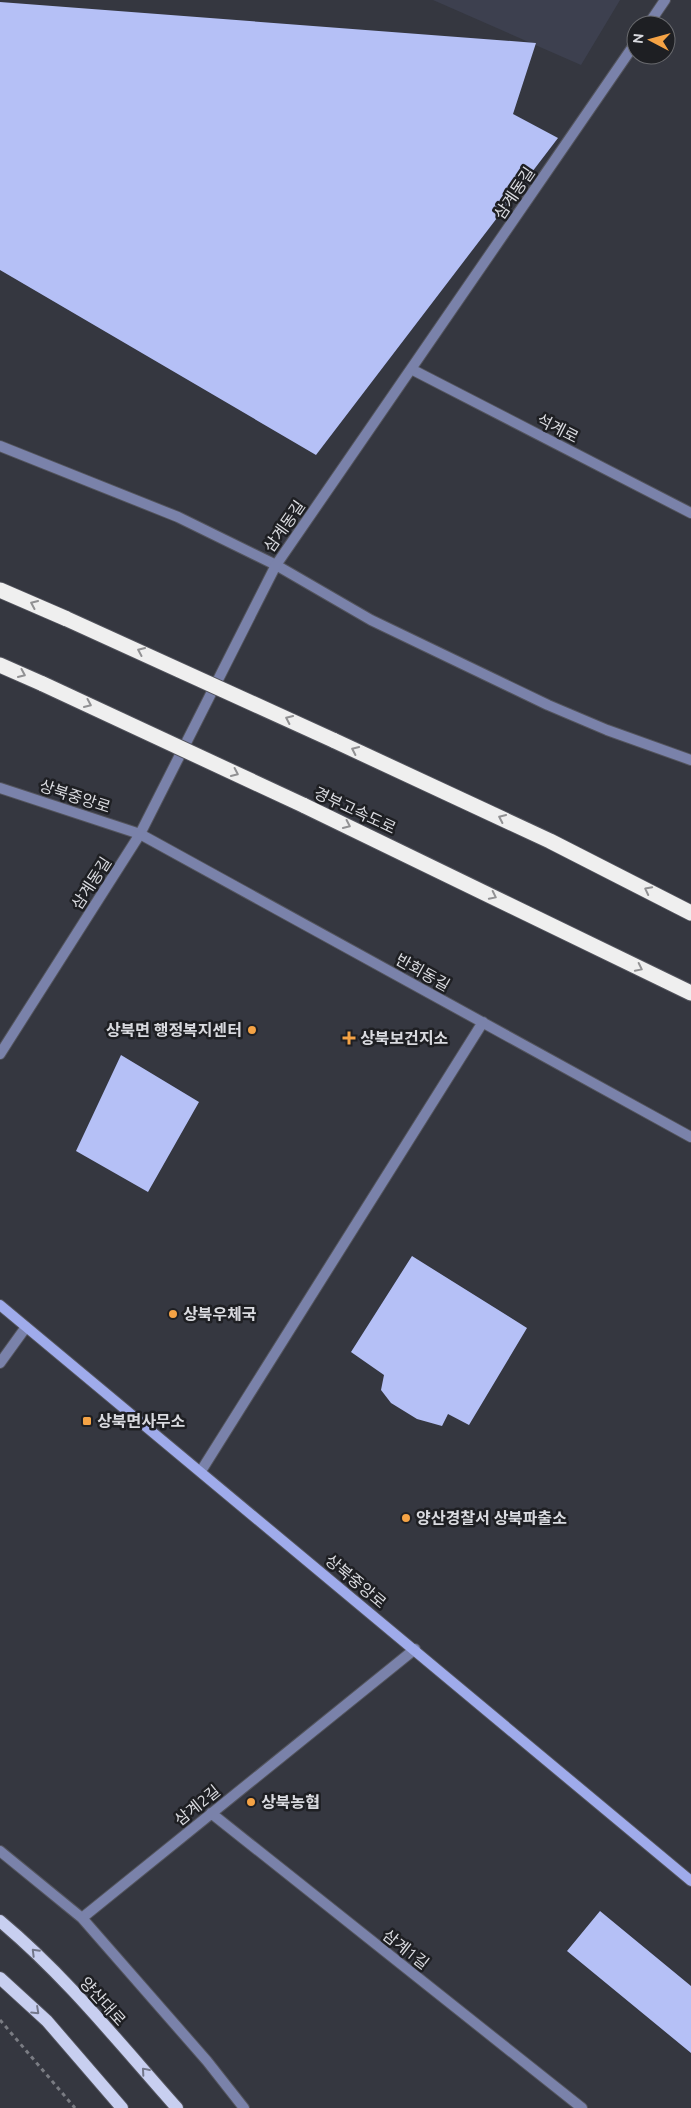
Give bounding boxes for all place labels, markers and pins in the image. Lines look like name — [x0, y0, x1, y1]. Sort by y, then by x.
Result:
place label: 상북면 행정복지센터 — [106, 1021, 242, 1039]
marker: 상북면 행정복지센터 — [246, 1024, 258, 1036]
place label: 상북보건지소 — [360, 1029, 449, 1047]
marker: 상북보건지소 — [342, 1031, 356, 1045]
place label: 상북우체국 — [183, 1305, 257, 1323]
marker: 상북우체국 — [167, 1308, 179, 1320]
place label: 상북면사무소 — [97, 1412, 186, 1430]
marker: 상북면사무소 — [81, 1415, 93, 1427]
place label: 양산경찰서 상북파출소 — [416, 1509, 567, 1527]
marker: 양산경찰서 상북파출소 — [400, 1512, 412, 1524]
place label: 상북농협 — [261, 1793, 320, 1811]
marker: 상북농협 — [245, 1796, 257, 1808]

